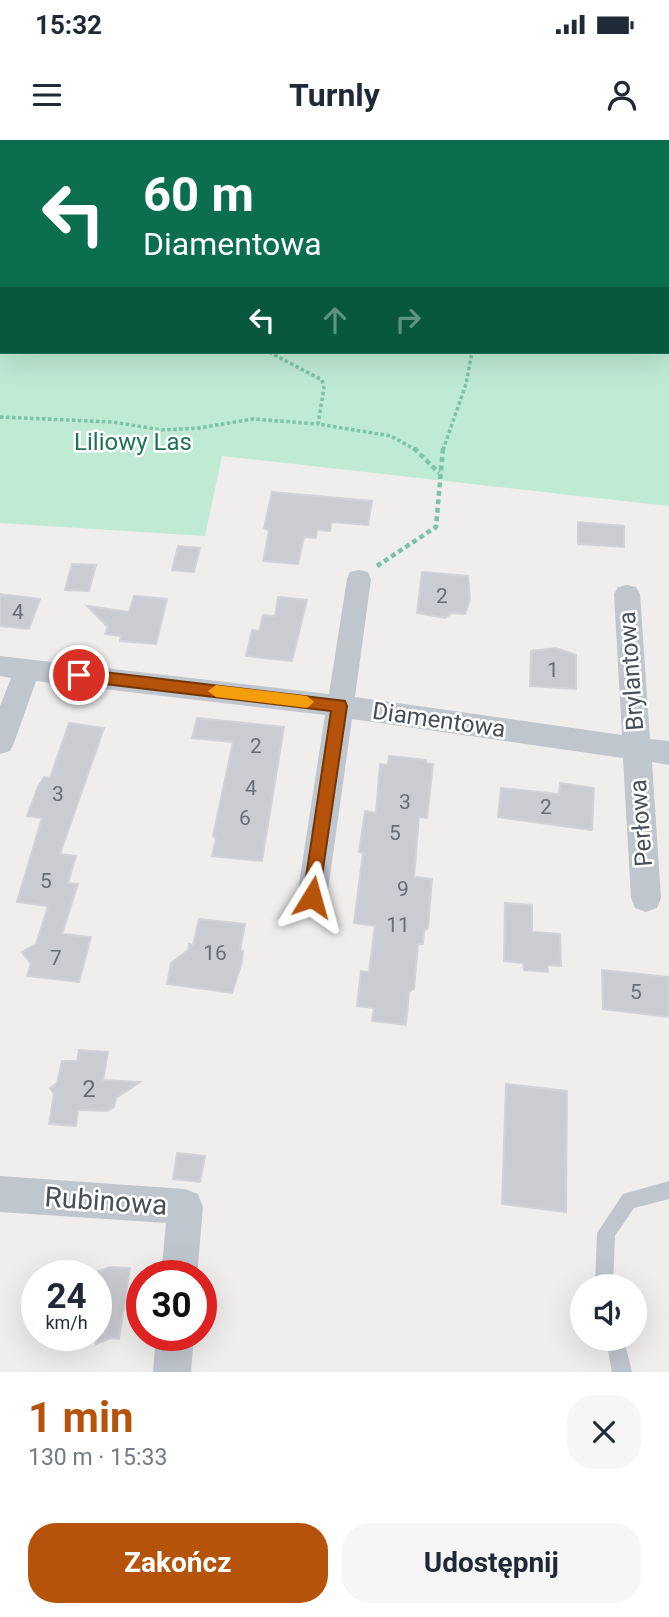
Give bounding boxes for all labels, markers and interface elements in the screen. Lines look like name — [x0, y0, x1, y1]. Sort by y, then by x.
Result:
text: 15:32 — [35, 10, 102, 40]
icon: menu — [28, 76, 66, 114]
text: Turnly — [289, 76, 380, 114]
icon: person — [603, 76, 641, 114]
text: 60 m — [143, 166, 254, 223]
icon: left — [28, 168, 119, 259]
text: Diamentowa — [143, 225, 322, 263]
icon: left — [243, 301, 281, 339]
icon: ahead — [316, 301, 354, 339]
icon: right — [389, 301, 427, 339]
park label: Liliowy Las — [74, 428, 192, 456]
house number: 2 — [436, 584, 448, 608]
house number: 4 — [12, 600, 24, 624]
street label: Brylantowa — [613, 611, 649, 731]
pin — [49, 645, 109, 705]
icon: arrive — [60, 656, 98, 694]
house number: 1 — [547, 658, 559, 682]
street label: Diamentowa — [371, 697, 507, 743]
house number: 2 — [250, 734, 262, 758]
house number: 4 — [245, 776, 257, 800]
street label: Perłowa — [624, 779, 658, 867]
house number: 3 — [52, 782, 64, 806]
house number: 3 — [399, 790, 411, 814]
house number: 2 — [540, 795, 552, 819]
house number: 6 — [239, 806, 251, 830]
house number: 5 — [389, 821, 401, 845]
position arrow — [275, 860, 349, 934]
house number: 5 — [40, 869, 52, 893]
house number: 9 — [397, 877, 409, 901]
house number: 11 — [386, 913, 410, 937]
house number: 16 — [203, 941, 227, 965]
house number: 7 — [50, 946, 62, 970]
house number: 5 — [630, 980, 642, 1004]
house number: 2 — [82, 1075, 96, 1103]
street label: Rubinowa — [44, 1180, 168, 1222]
speed limit sign: 30 — [126, 1260, 217, 1351]
map controls — [570, 1274, 647, 1351]
button: sound — [570, 1274, 647, 1351]
text: 24 — [46, 1276, 87, 1317]
text: km/h — [45, 1312, 88, 1333]
text: 1 min — [28, 1393, 134, 1442]
button: close — [567, 1395, 641, 1469]
text: 130 m · 15:33 — [28, 1444, 167, 1471]
button: Zakończ — [28, 1523, 328, 1603]
button: Udostępnij — [342, 1523, 641, 1603]

